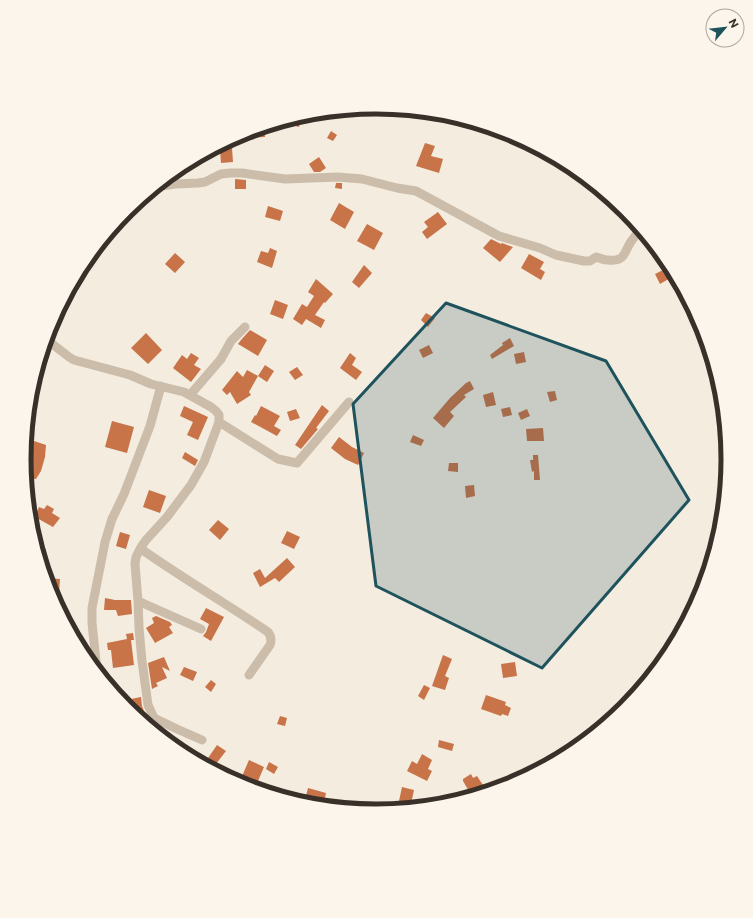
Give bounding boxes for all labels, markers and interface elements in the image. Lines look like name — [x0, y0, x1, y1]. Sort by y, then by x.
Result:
north arrow — [705, 8, 745, 48]
text: N — [727, 16, 742, 30]

